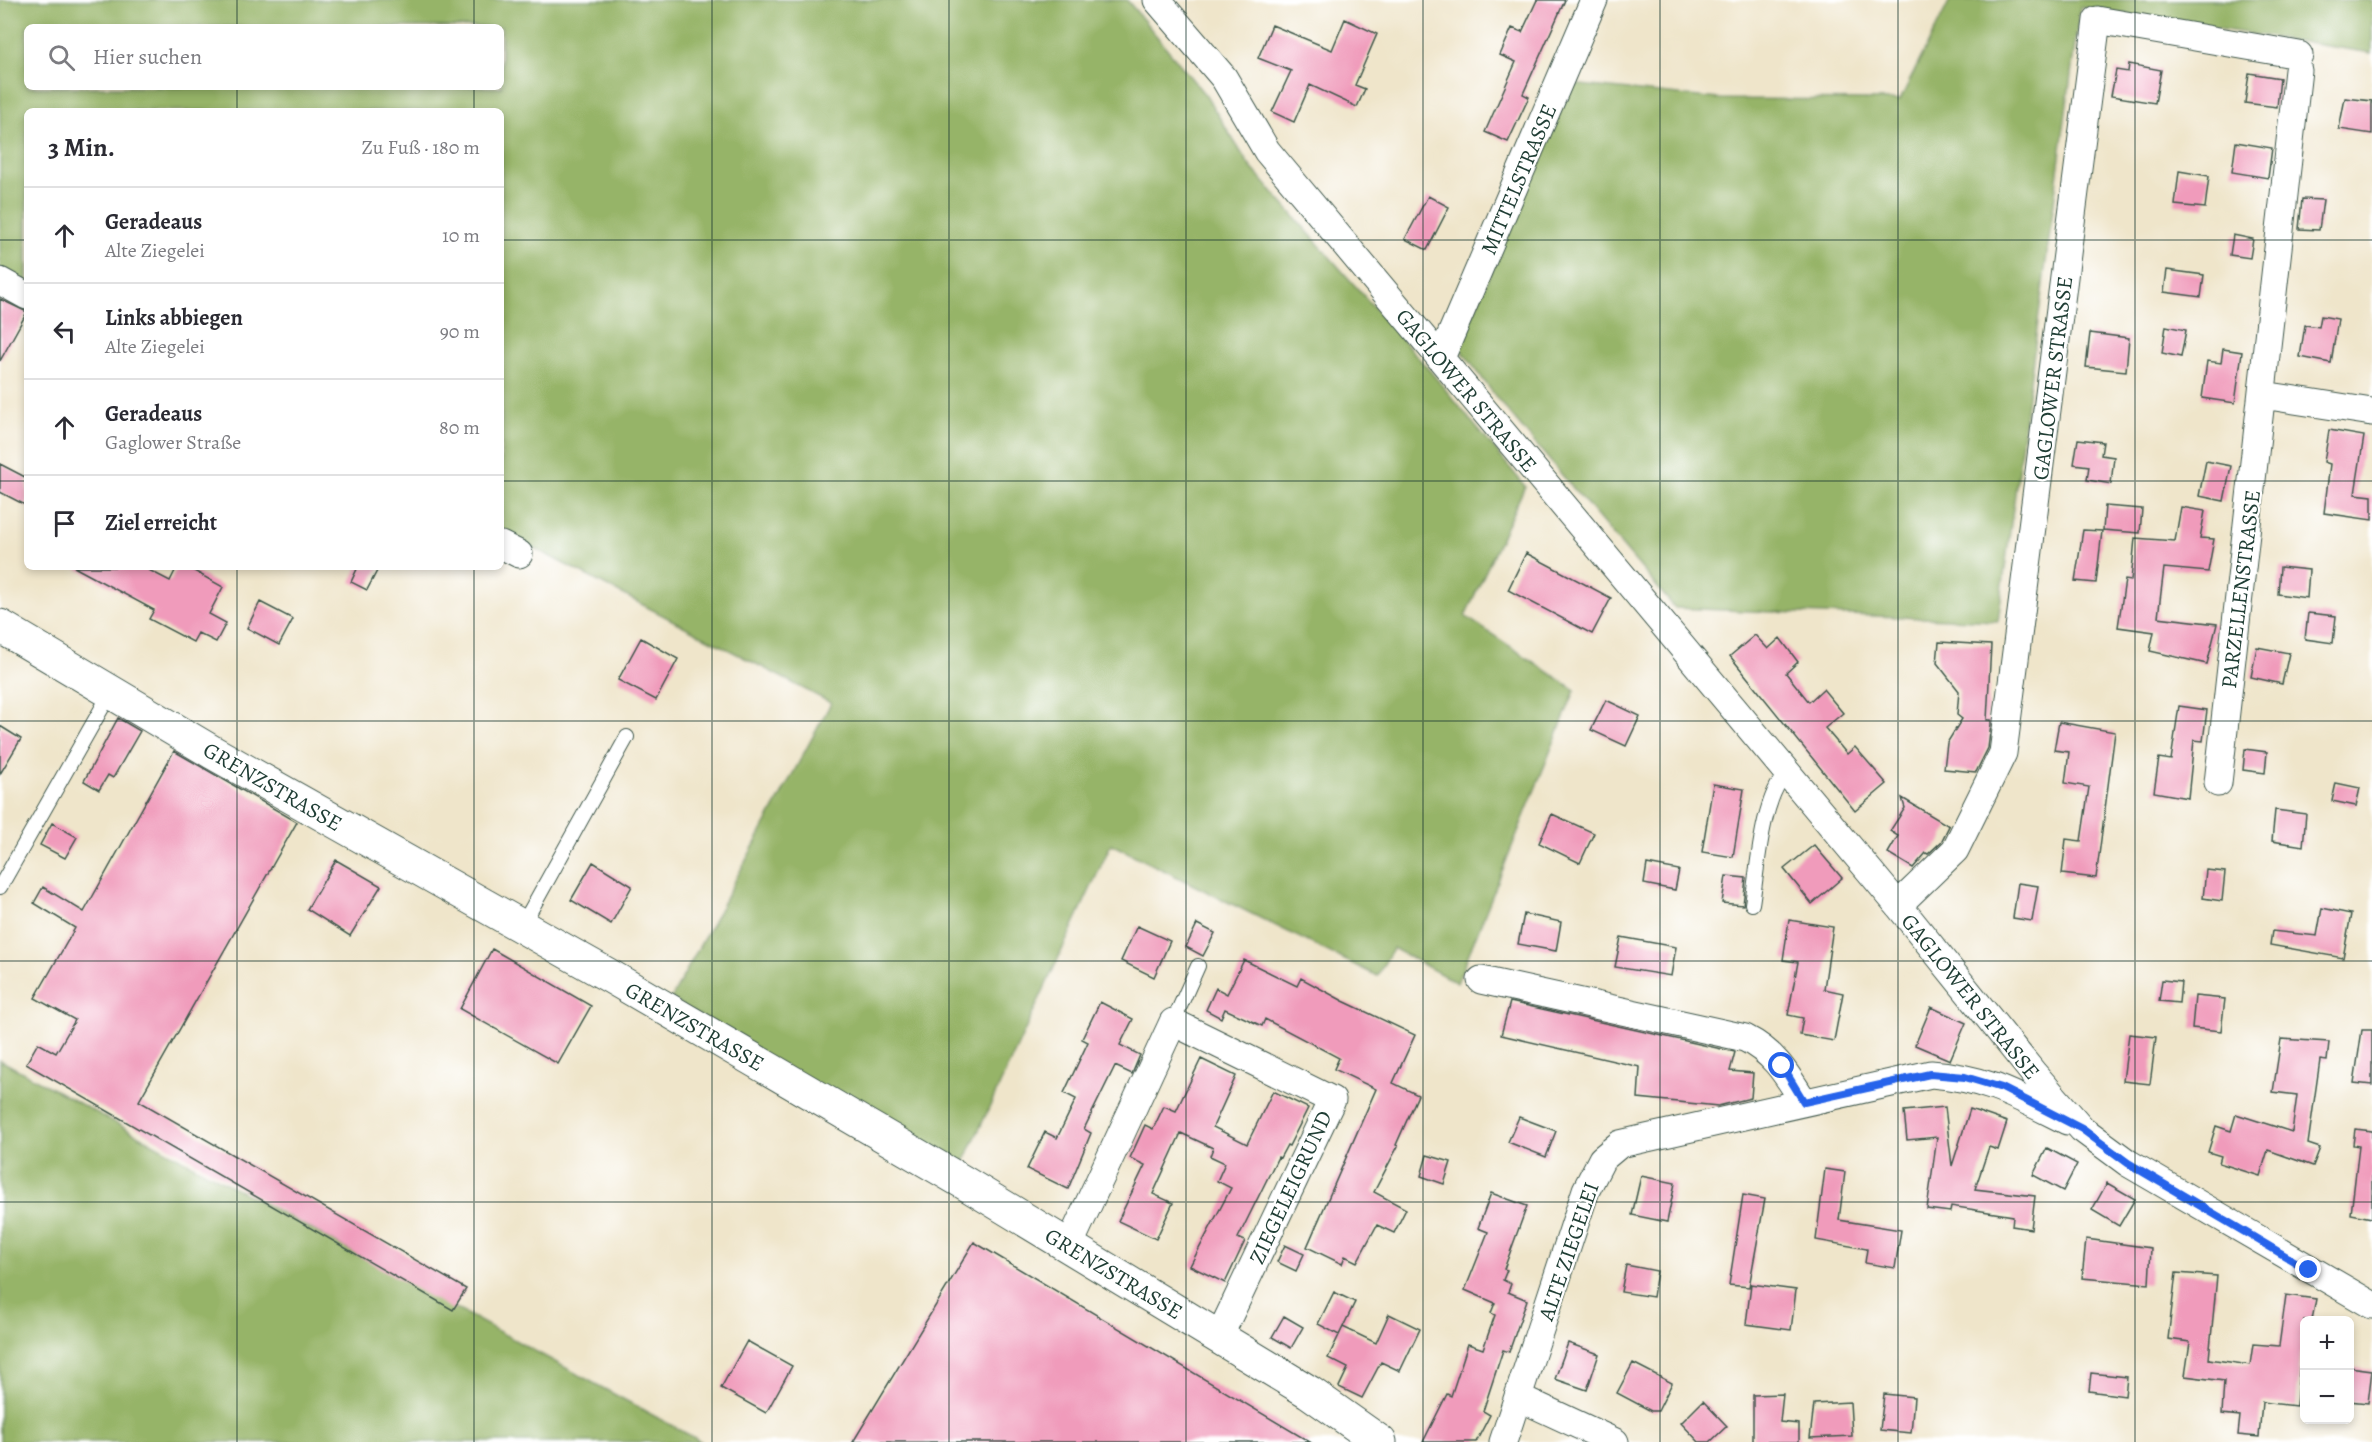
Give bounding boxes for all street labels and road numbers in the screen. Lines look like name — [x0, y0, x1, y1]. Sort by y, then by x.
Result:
street label: MITTELSTRASSE — [1474, 100, 1564, 259]
street label: GAGLOWER STRASSE — [2026, 274, 2080, 482]
street label: GAGLOWER STRASSE — [1389, 302, 1544, 479]
street label: PARZELLENSTRASSE — [2214, 488, 2268, 690]
street label: GRENZSTRASSE — [198, 735, 347, 839]
street label: GAGLOWER STRASSE — [1894, 907, 2046, 1086]
street label: GRENZSTRASSE — [620, 975, 769, 1079]
street label: ZIEGELEIGRUND — [1242, 1106, 1340, 1269]
street label: ALTE ZIEGELEI — [1531, 1178, 1607, 1326]
street label: GRENZSTRASSE — [1039, 1221, 1188, 1327]

